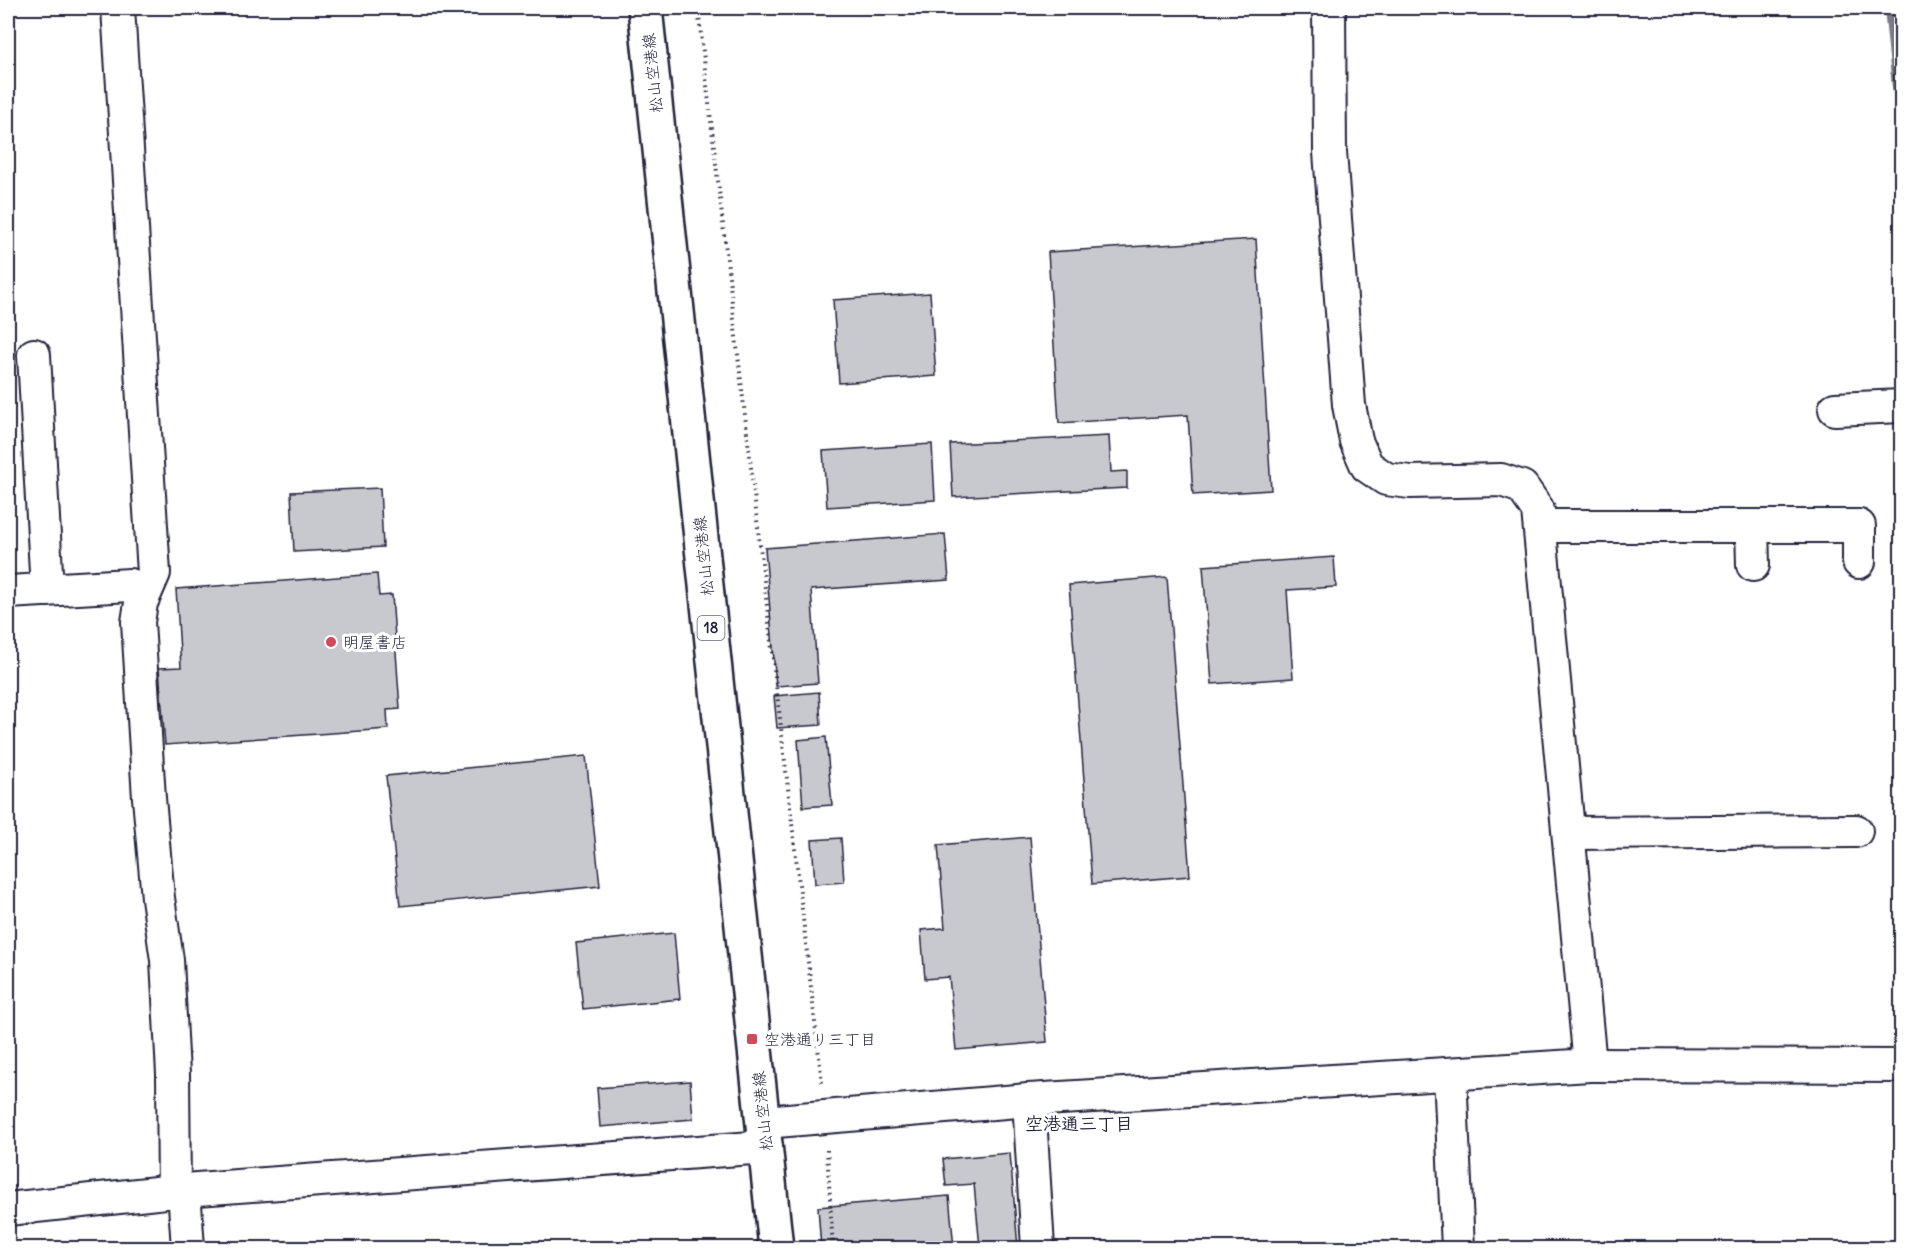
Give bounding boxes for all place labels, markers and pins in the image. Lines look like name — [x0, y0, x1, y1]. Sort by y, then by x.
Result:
place label: 明屋書店 — [343, 632, 407, 652]
marker: 明屋書店 — [324, 635, 338, 649]
place label: 空港通り三丁目 — [764, 1029, 876, 1049]
marker: 空港通り三丁目 — [745, 1032, 759, 1046]

